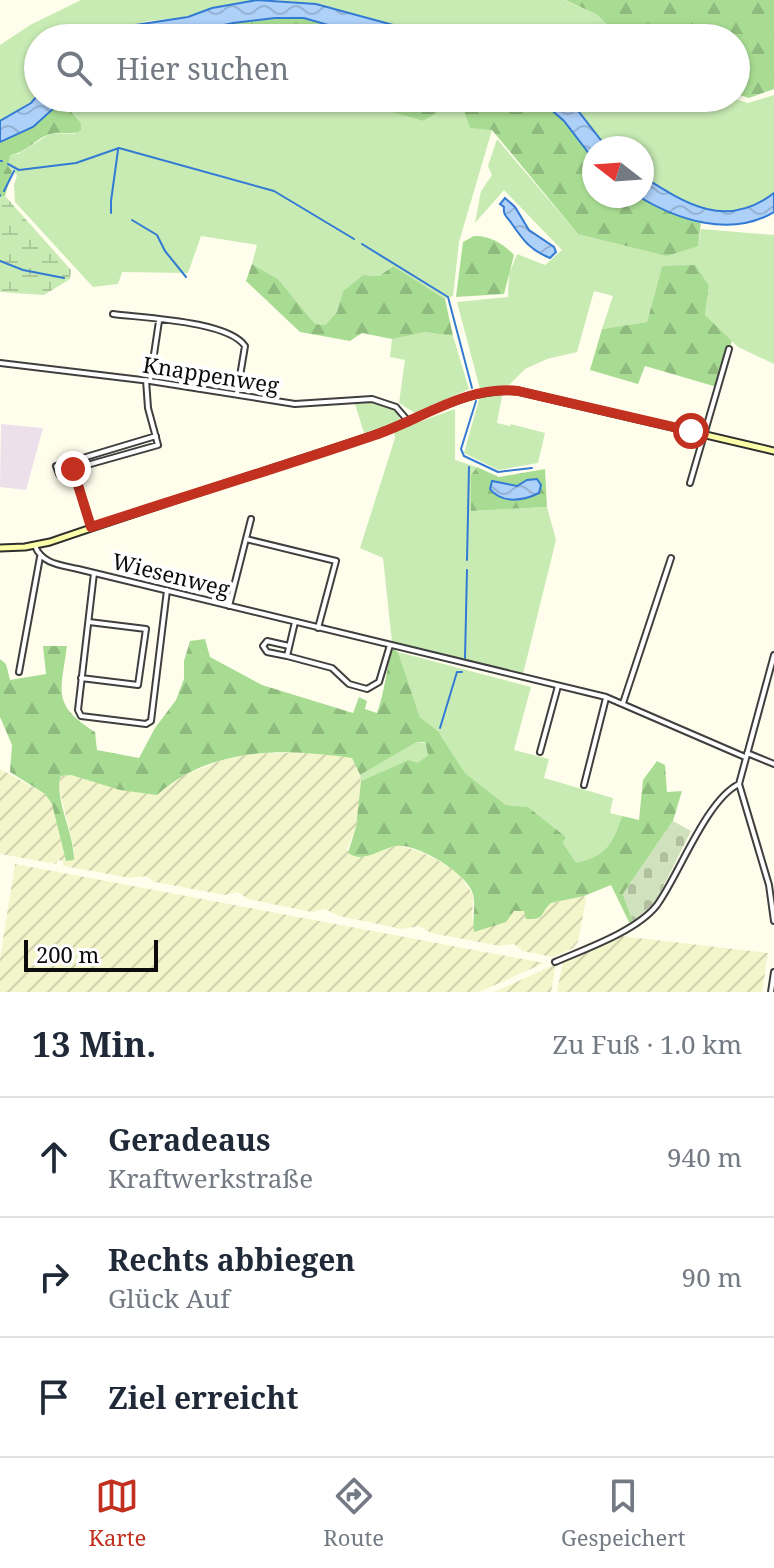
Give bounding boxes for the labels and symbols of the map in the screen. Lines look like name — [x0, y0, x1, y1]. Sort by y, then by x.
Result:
north arrow — [582, 136, 654, 208]
street label: Knappenweg — [141, 348, 282, 400]
route start — [673, 413, 709, 449]
route end — [55, 451, 91, 487]
street label: Wiesenweg — [109, 545, 233, 603]
scale bar — [24, 936, 158, 972]

